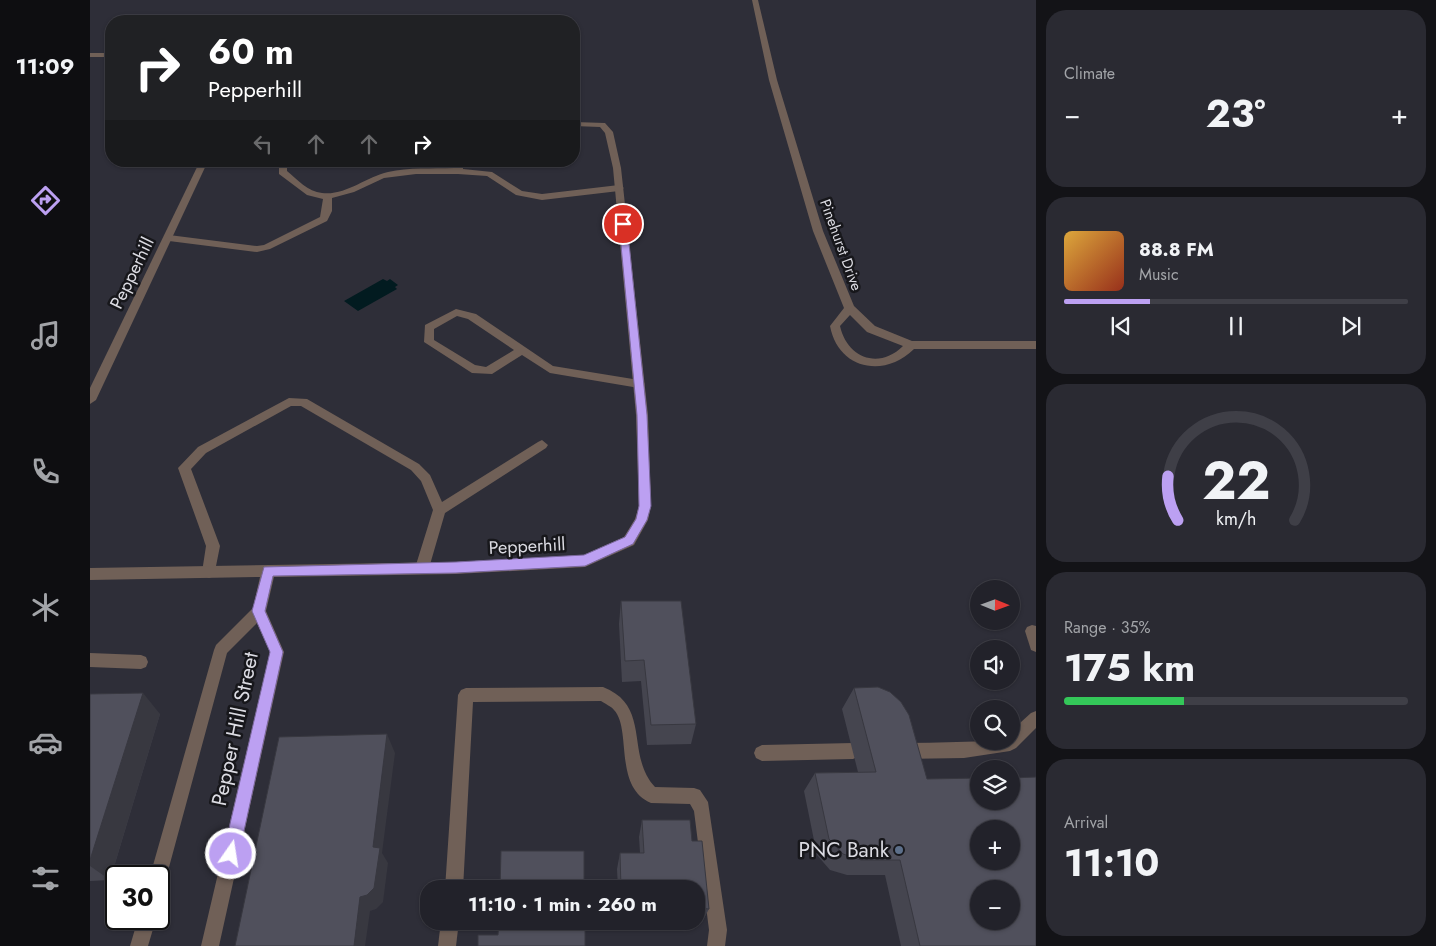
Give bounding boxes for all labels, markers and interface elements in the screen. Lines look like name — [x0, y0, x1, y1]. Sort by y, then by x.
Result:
text: 60 m — [208, 27, 294, 77]
icon: right — [125, 35, 190, 100]
text: 11:09 — [16, 50, 74, 82]
text: Climate — [1064, 62, 1115, 85]
text: Pepperhill — [208, 73, 302, 105]
text: 23° — [1206, 86, 1266, 141]
text: − — [1064, 94, 1081, 135]
text: + — [1391, 94, 1408, 135]
icon: left — [249, 130, 277, 158]
icon: ahead — [302, 130, 330, 158]
icon: ahead — [355, 130, 383, 158]
icon: right — [408, 130, 436, 158]
icon: directions — [28, 183, 63, 218]
street label: Pinehurst Drive — [814, 196, 868, 294]
pin — [602, 203, 644, 245]
icon: arrive — [609, 210, 637, 238]
street label: Pepperhill — [103, 233, 161, 313]
text: 88.8 FM — [1139, 236, 1214, 263]
text: Music — [1139, 263, 1179, 286]
icon: previous — [1107, 312, 1135, 340]
icon: pause — [1222, 312, 1250, 340]
icon: next — [1337, 312, 1365, 340]
icon: music — [28, 318, 63, 353]
text: 22 — [1202, 443, 1270, 519]
icon: phone — [28, 454, 63, 489]
text: km/h — [1216, 506, 1256, 532]
street label: Pepperhill — [488, 531, 566, 561]
north arrow — [970, 580, 1020, 630]
map controls — [970, 580, 1020, 930]
icon: climate — [28, 590, 63, 625]
text: Range · 35% — [1064, 616, 1151, 639]
button: sound — [970, 640, 1020, 690]
text: 175 km — [1064, 640, 1195, 695]
street label: Pepper Hill Street — [204, 649, 266, 809]
button: search — [970, 700, 1020, 750]
icon: car — [28, 725, 63, 760]
button: layers — [970, 760, 1020, 810]
text: Arrival — [1064, 811, 1108, 834]
button: + — [970, 820, 1020, 870]
position arrow — [204, 827, 256, 879]
place label: PNC Bank — [798, 835, 890, 865]
text: 11:10 — [1064, 835, 1159, 890]
marker: PNC Bank — [893, 844, 905, 856]
icon: filters — [28, 861, 63, 896]
speed limit sign: 30 — [105, 865, 170, 930]
button: − — [970, 880, 1020, 930]
text: 11:10 · 1 min · 260 m — [468, 891, 657, 918]

